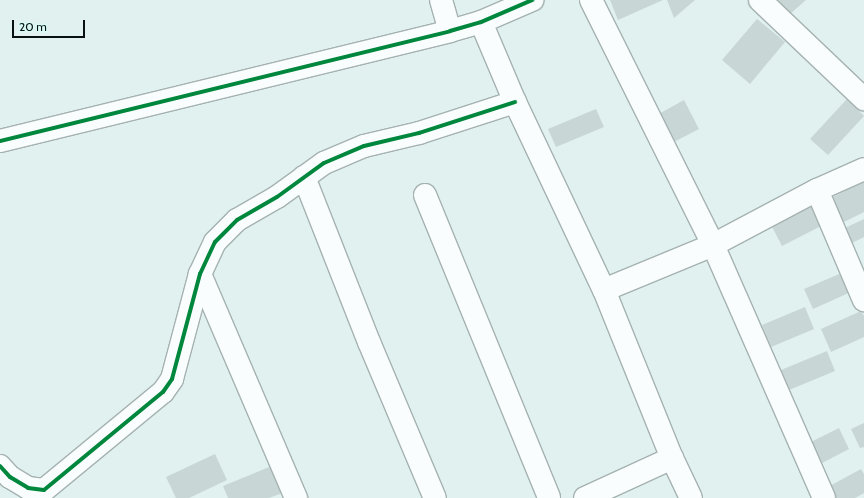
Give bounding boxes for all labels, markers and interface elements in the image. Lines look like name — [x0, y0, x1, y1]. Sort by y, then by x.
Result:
scale bar — [14, 12, 87, 38]
text: 20 m — [19, 19, 47, 34]

